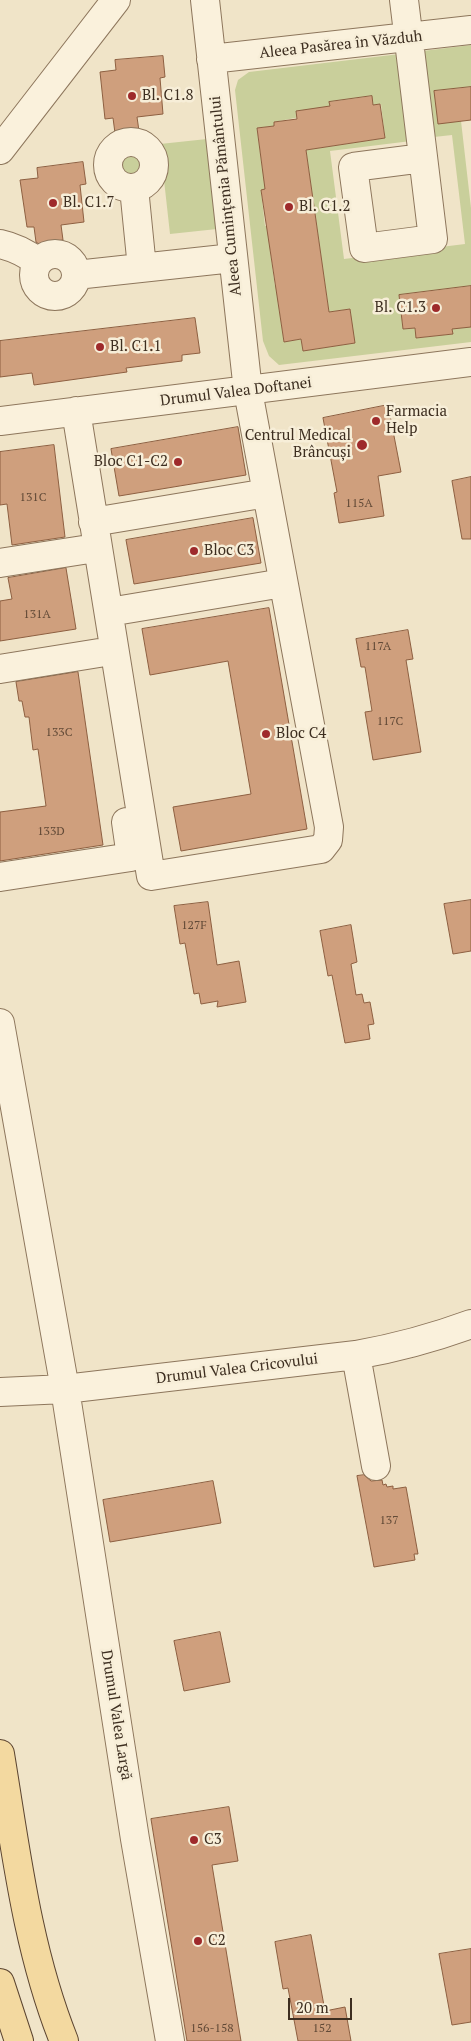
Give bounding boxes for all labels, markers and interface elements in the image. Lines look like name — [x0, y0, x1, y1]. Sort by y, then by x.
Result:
street label: Aleea Pasărea în Văzduh — [259, 28, 423, 62]
place label: Bl. C1.8 — [142, 87, 193, 105]
marker: Bl. C1.8 — [126, 90, 138, 102]
street label: Aleea Cumințenia Pământului — [207, 95, 245, 297]
place label: Bl. C1.7 — [63, 194, 114, 212]
marker: Bl. C1.7 — [47, 197, 59, 209]
place label: Bl. C1.2 — [299, 198, 350, 216]
marker: Bl. C1.2 — [283, 201, 295, 213]
place label: Bl. C1.3 — [375, 299, 426, 317]
marker: Bl. C1.3 — [430, 302, 442, 314]
place label: Bl. C1.1 — [110, 338, 161, 356]
marker: Bl. C1.1 — [94, 341, 106, 353]
street label: Drumul Valea Doftanei — [159, 374, 313, 410]
place label: Farmacia Help — [386, 403, 447, 438]
marker: Farmacia Help — [370, 415, 382, 427]
place label: Centrul Medical Brâncuși — [245, 427, 351, 462]
marker: Centrul Medical Brâncuși — [355, 438, 369, 452]
place label: Bloc C1-C2 — [94, 453, 168, 471]
marker: Bloc C1-C2 — [172, 456, 184, 468]
house number: 131C — [20, 491, 46, 505]
house number: 115A — [345, 497, 373, 511]
place label: Bloc C3 — [204, 542, 254, 560]
marker: Bloc C3 — [188, 545, 200, 557]
house number: 131A — [23, 608, 51, 622]
house number: 117A — [365, 640, 391, 654]
house number: 117C — [377, 715, 403, 729]
place label: Bloc C4 — [276, 725, 326, 743]
house number: 133C — [46, 726, 72, 740]
marker: Bloc C4 — [260, 728, 272, 740]
house number: 133D — [37, 825, 65, 839]
house number: 127F — [181, 919, 207, 933]
street label: Drumul Valea Cricovului — [155, 1350, 319, 1388]
house number: 137 — [379, 1514, 399, 1528]
street label: Drumul Valea Largă — [97, 1649, 135, 1781]
place label: C3 — [204, 1831, 222, 1849]
marker: C3 — [188, 1834, 200, 1846]
place label: C2 — [208, 1932, 226, 1950]
marker: C2 — [192, 1935, 204, 1947]
scale bar — [291, 1988, 355, 2020]
text: 20 m — [296, 1997, 329, 2017]
house number: 156-158 — [190, 2022, 234, 2036]
house number: 152 — [312, 2022, 332, 2036]

